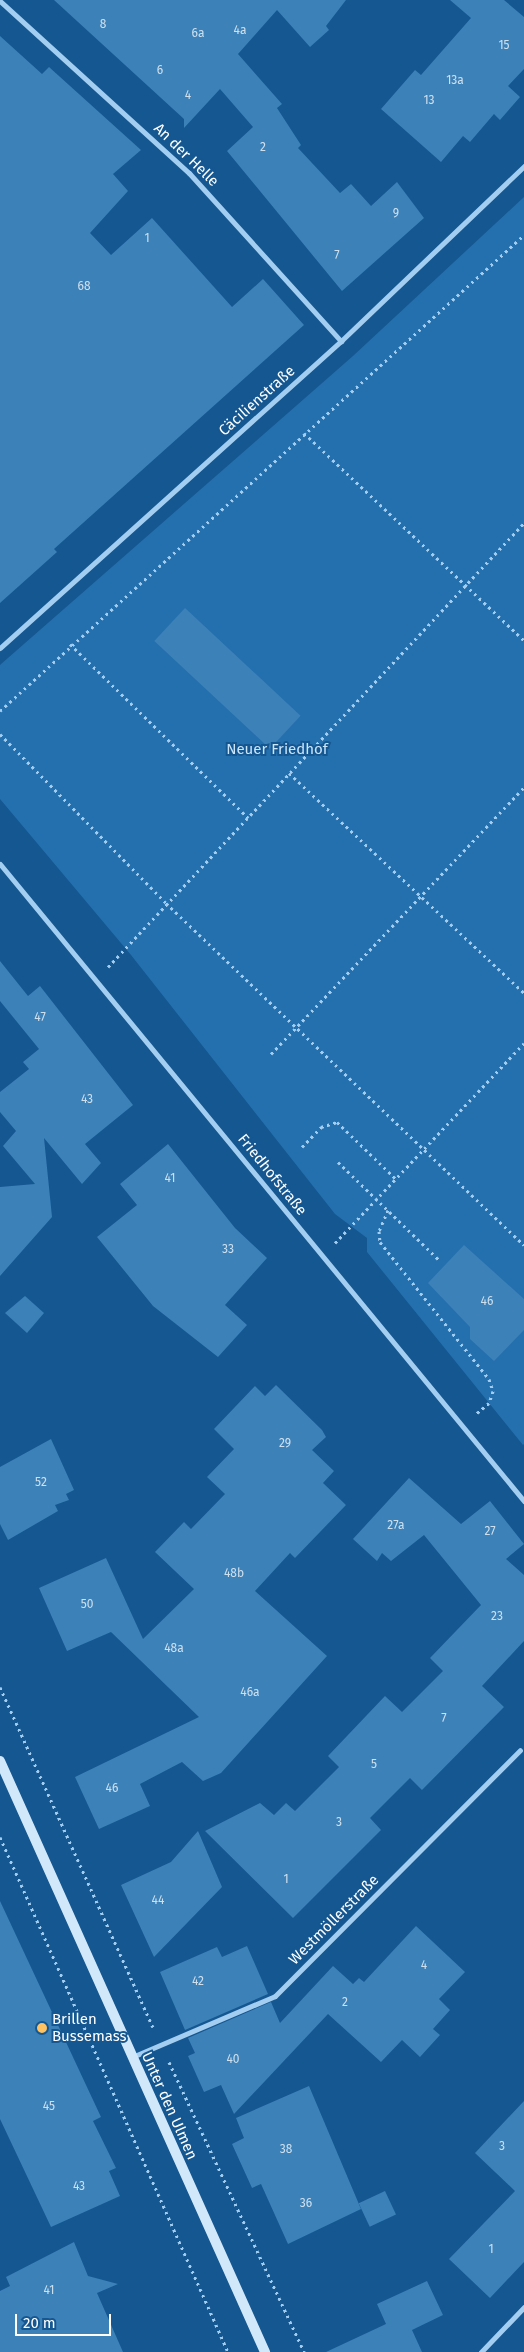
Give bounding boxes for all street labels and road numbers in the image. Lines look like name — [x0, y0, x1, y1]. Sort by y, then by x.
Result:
street label: An der Helle — [150, 120, 222, 190]
street label: Cäcilienstraße — [215, 362, 299, 440]
street label: Friedhofstraße — [234, 1131, 310, 1219]
street label: Westmöllerstraße — [285, 1871, 383, 1969]
street label: Unter den Ulmen — [137, 2049, 201, 2163]

